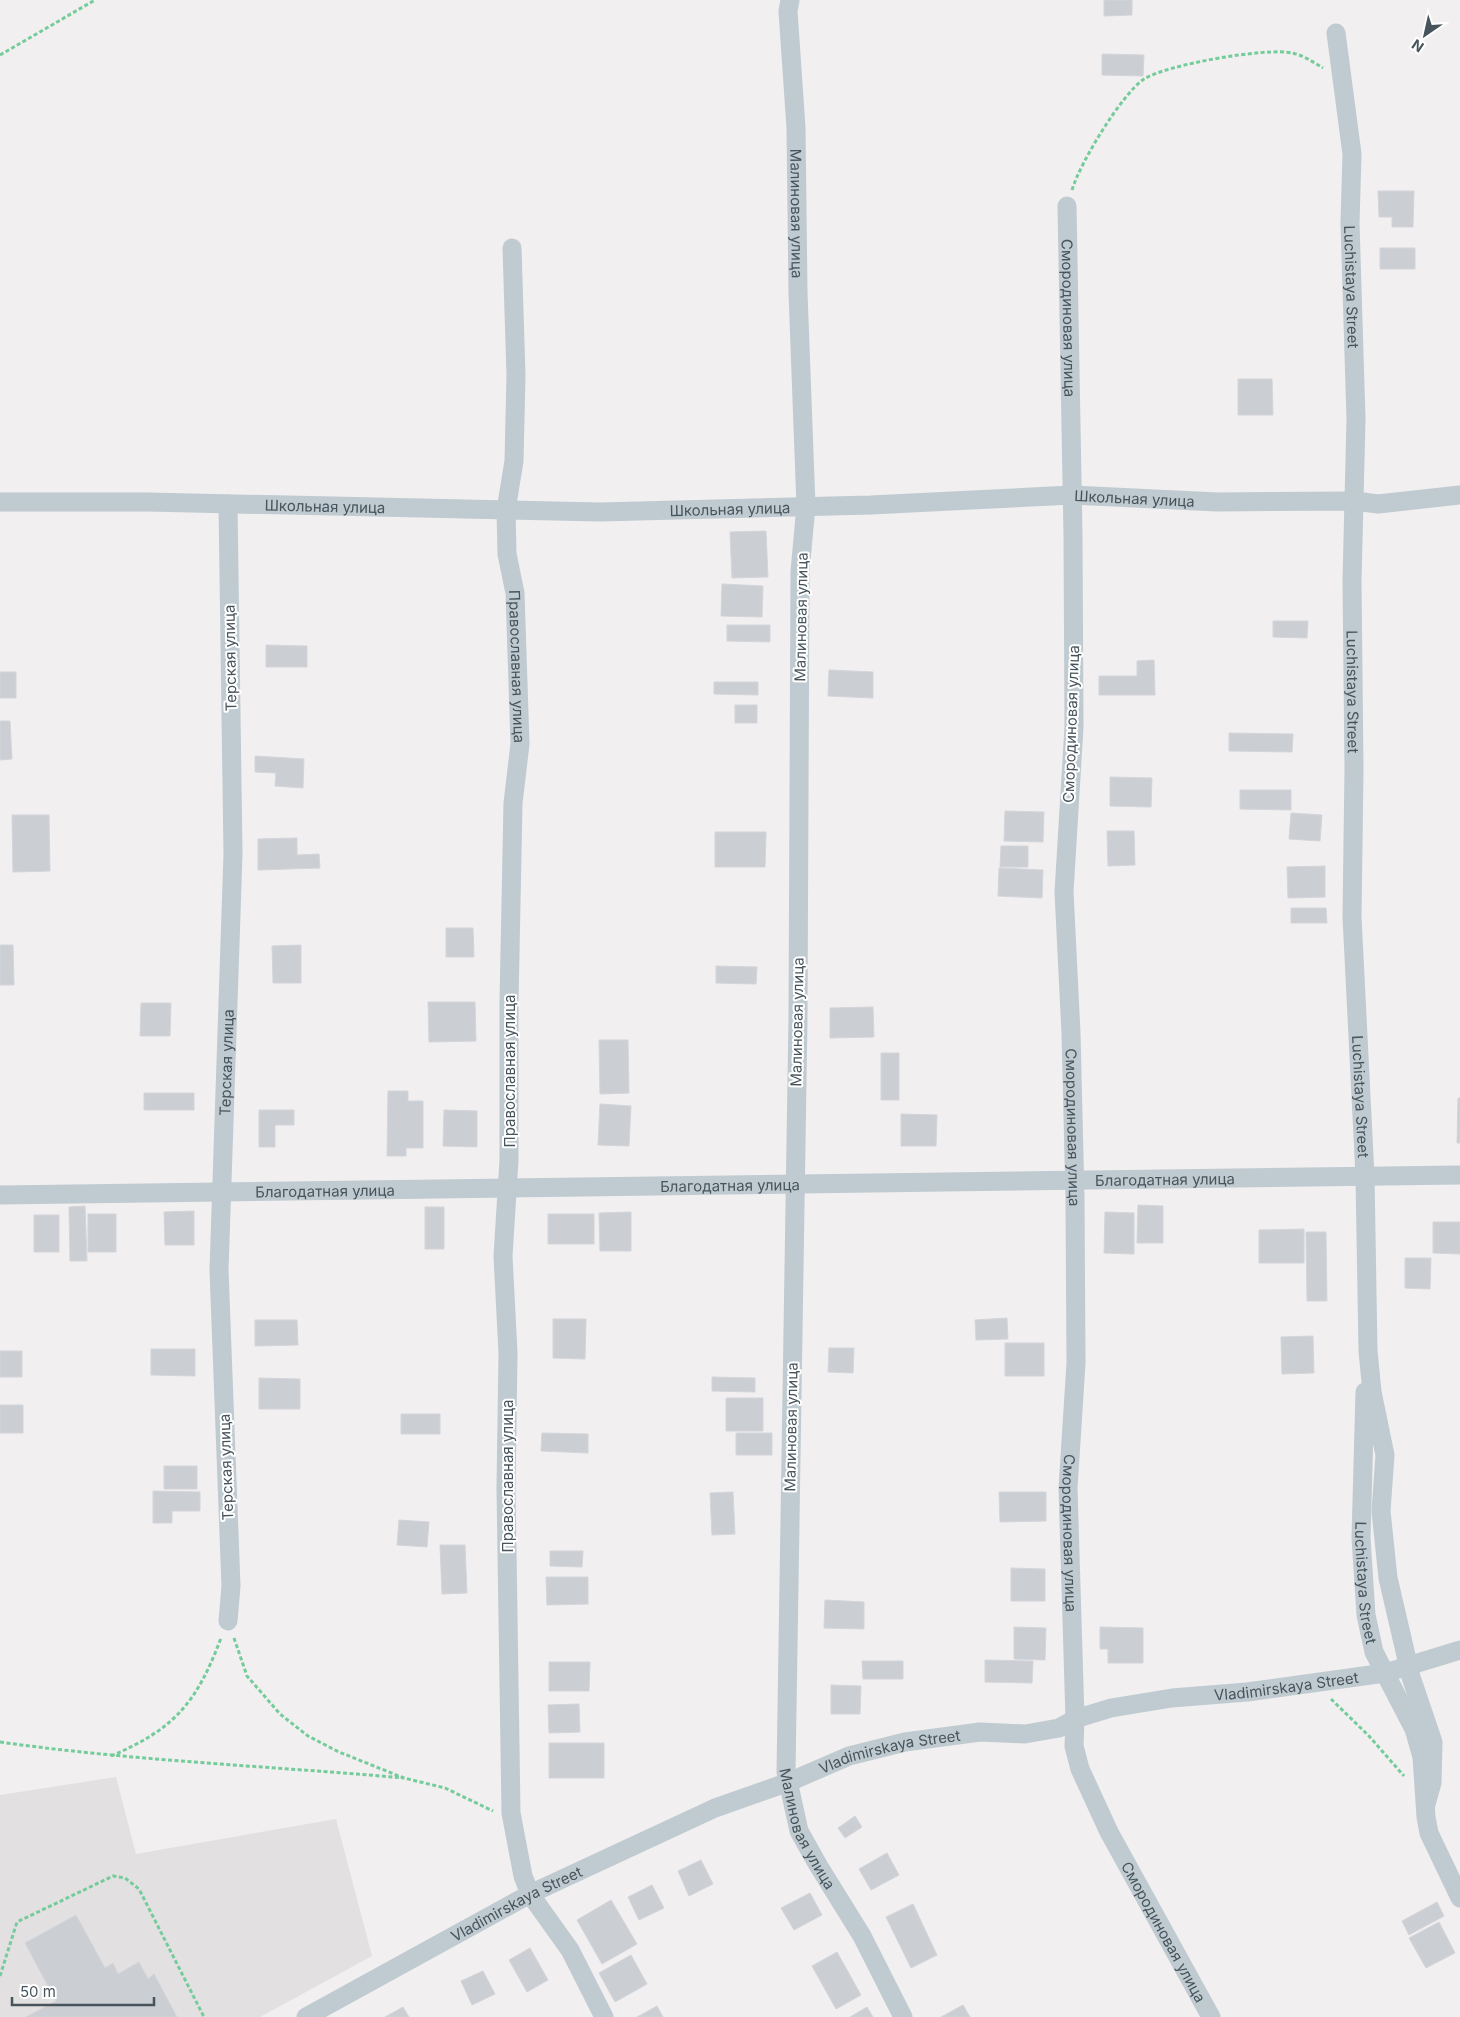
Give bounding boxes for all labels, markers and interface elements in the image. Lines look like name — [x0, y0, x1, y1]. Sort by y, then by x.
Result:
north arrow — [1400, 10, 1450, 60]
text: N — [1408, 36, 1427, 56]
street label: Малиновая улица — [787, 149, 807, 278]
street label: Luchistaya Street — [1341, 225, 1363, 349]
street label: Смородиновая улица — [1058, 239, 1080, 397]
street label: Школьная улица — [1074, 486, 1195, 510]
street label: Школьная улица — [264, 495, 386, 517]
street label: Школьная улица — [669, 498, 790, 520]
street label: Малиновая улица — [790, 552, 812, 682]
street label: Православная улица — [505, 590, 529, 743]
street label: Терская улица — [220, 604, 240, 712]
street label: Luchistaya Street — [1343, 630, 1363, 753]
street label: Смородиновая улица — [1059, 645, 1083, 803]
street label: Малиновая улица — [786, 957, 808, 1087]
street label: Православная улица — [500, 995, 519, 1147]
street label: Терская улица — [215, 1009, 237, 1116]
street label: Luchistaya Street — [1348, 1035, 1374, 1158]
street label: Смородиновая улица — [1062, 1048, 1085, 1206]
street label: Благодатная улица — [1095, 1169, 1235, 1189]
street label: Благодатная улица — [660, 1175, 800, 1195]
street label: Благодатная улица — [255, 1180, 395, 1201]
street label: Малиновая улица — [780, 1362, 802, 1492]
street label: Православная улица — [498, 1400, 517, 1552]
street label: Терская улица — [215, 1413, 237, 1521]
street label: Смородиновая улица — [1058, 1454, 1081, 1612]
street label: Luchistaya Street — [1351, 1521, 1381, 1646]
street label: Vladimirskaya Street — [1213, 1667, 1360, 1704]
street label: Vladimirskaya Street — [816, 1725, 961, 1777]
street label: Малиновая улица — [776, 1766, 840, 1892]
street label: Смородиновая улица — [1118, 1858, 1210, 2006]
street label: Vladimirskaya Street — [447, 1862, 585, 1945]
scale bar — [12, 1974, 155, 2006]
text: 50 m — [20, 1982, 56, 2001]

